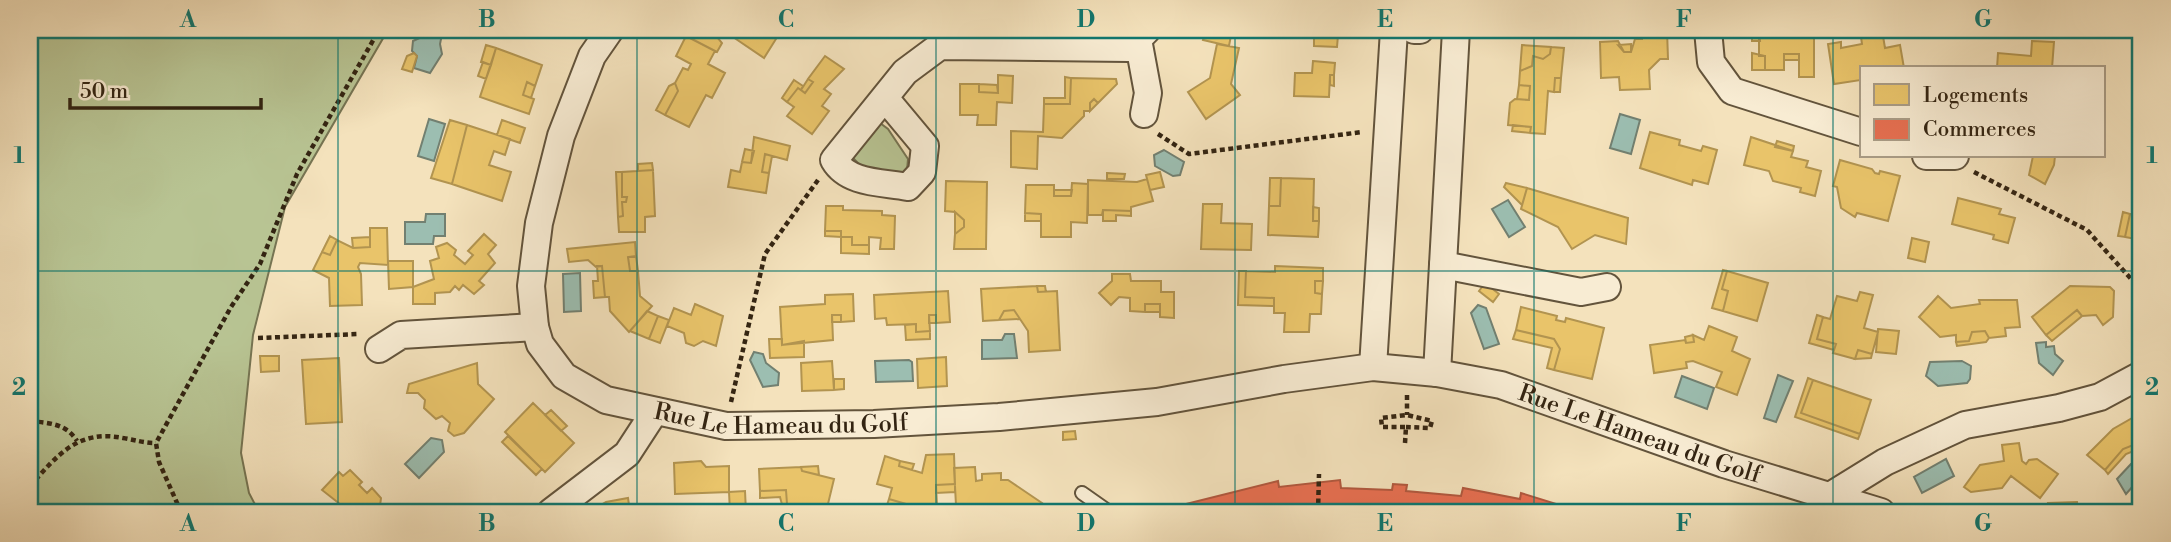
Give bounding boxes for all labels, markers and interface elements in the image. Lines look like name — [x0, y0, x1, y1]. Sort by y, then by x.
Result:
text: A — [179, 6, 197, 34]
text: B — [478, 6, 496, 34]
text: C — [778, 6, 794, 34]
text: D — [1077, 6, 1095, 34]
text: E — [1377, 6, 1393, 34]
text: F — [1676, 6, 1692, 34]
text: G — [1974, 6, 1992, 34]
scale bar — [70, 66, 261, 110]
legend — [1860, 66, 2104, 158]
text: 50 m — [80, 79, 128, 105]
text: Logements — [1923, 83, 2028, 109]
text: Commerces — [1923, 117, 2036, 143]
text: 1 — [13, 142, 25, 170]
text: 1 — [2146, 142, 2158, 170]
text: 2 — [12, 374, 26, 402]
text: 2 — [2145, 374, 2159, 402]
street label: Rue Le Hameau du Golf — [1514, 378, 1766, 491]
street label: Rue Le Hameau du Golf — [651, 397, 910, 442]
text: A — [179, 510, 197, 538]
text: B — [478, 510, 496, 538]
text: C — [778, 510, 794, 538]
text: D — [1077, 510, 1095, 538]
text: E — [1377, 510, 1393, 538]
text: F — [1676, 510, 1692, 538]
text: G — [1974, 510, 1992, 538]

